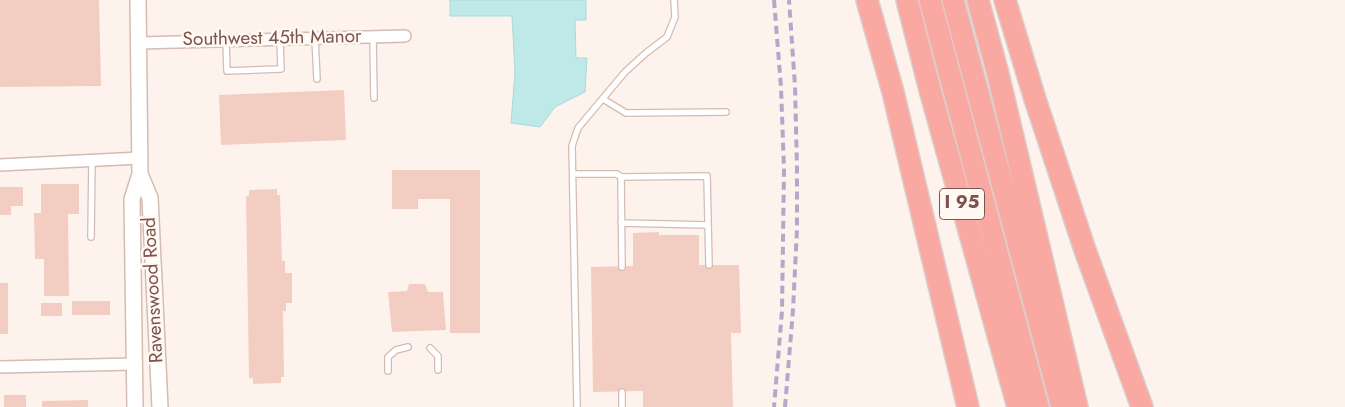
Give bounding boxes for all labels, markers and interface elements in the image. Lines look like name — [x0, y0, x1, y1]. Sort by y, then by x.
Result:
street label: Southwest 45th Manor — [182, 26, 362, 52]
road number: I 95 — [940, 188, 984, 220]
street label: Ravenswood Road — [139, 217, 169, 363]

